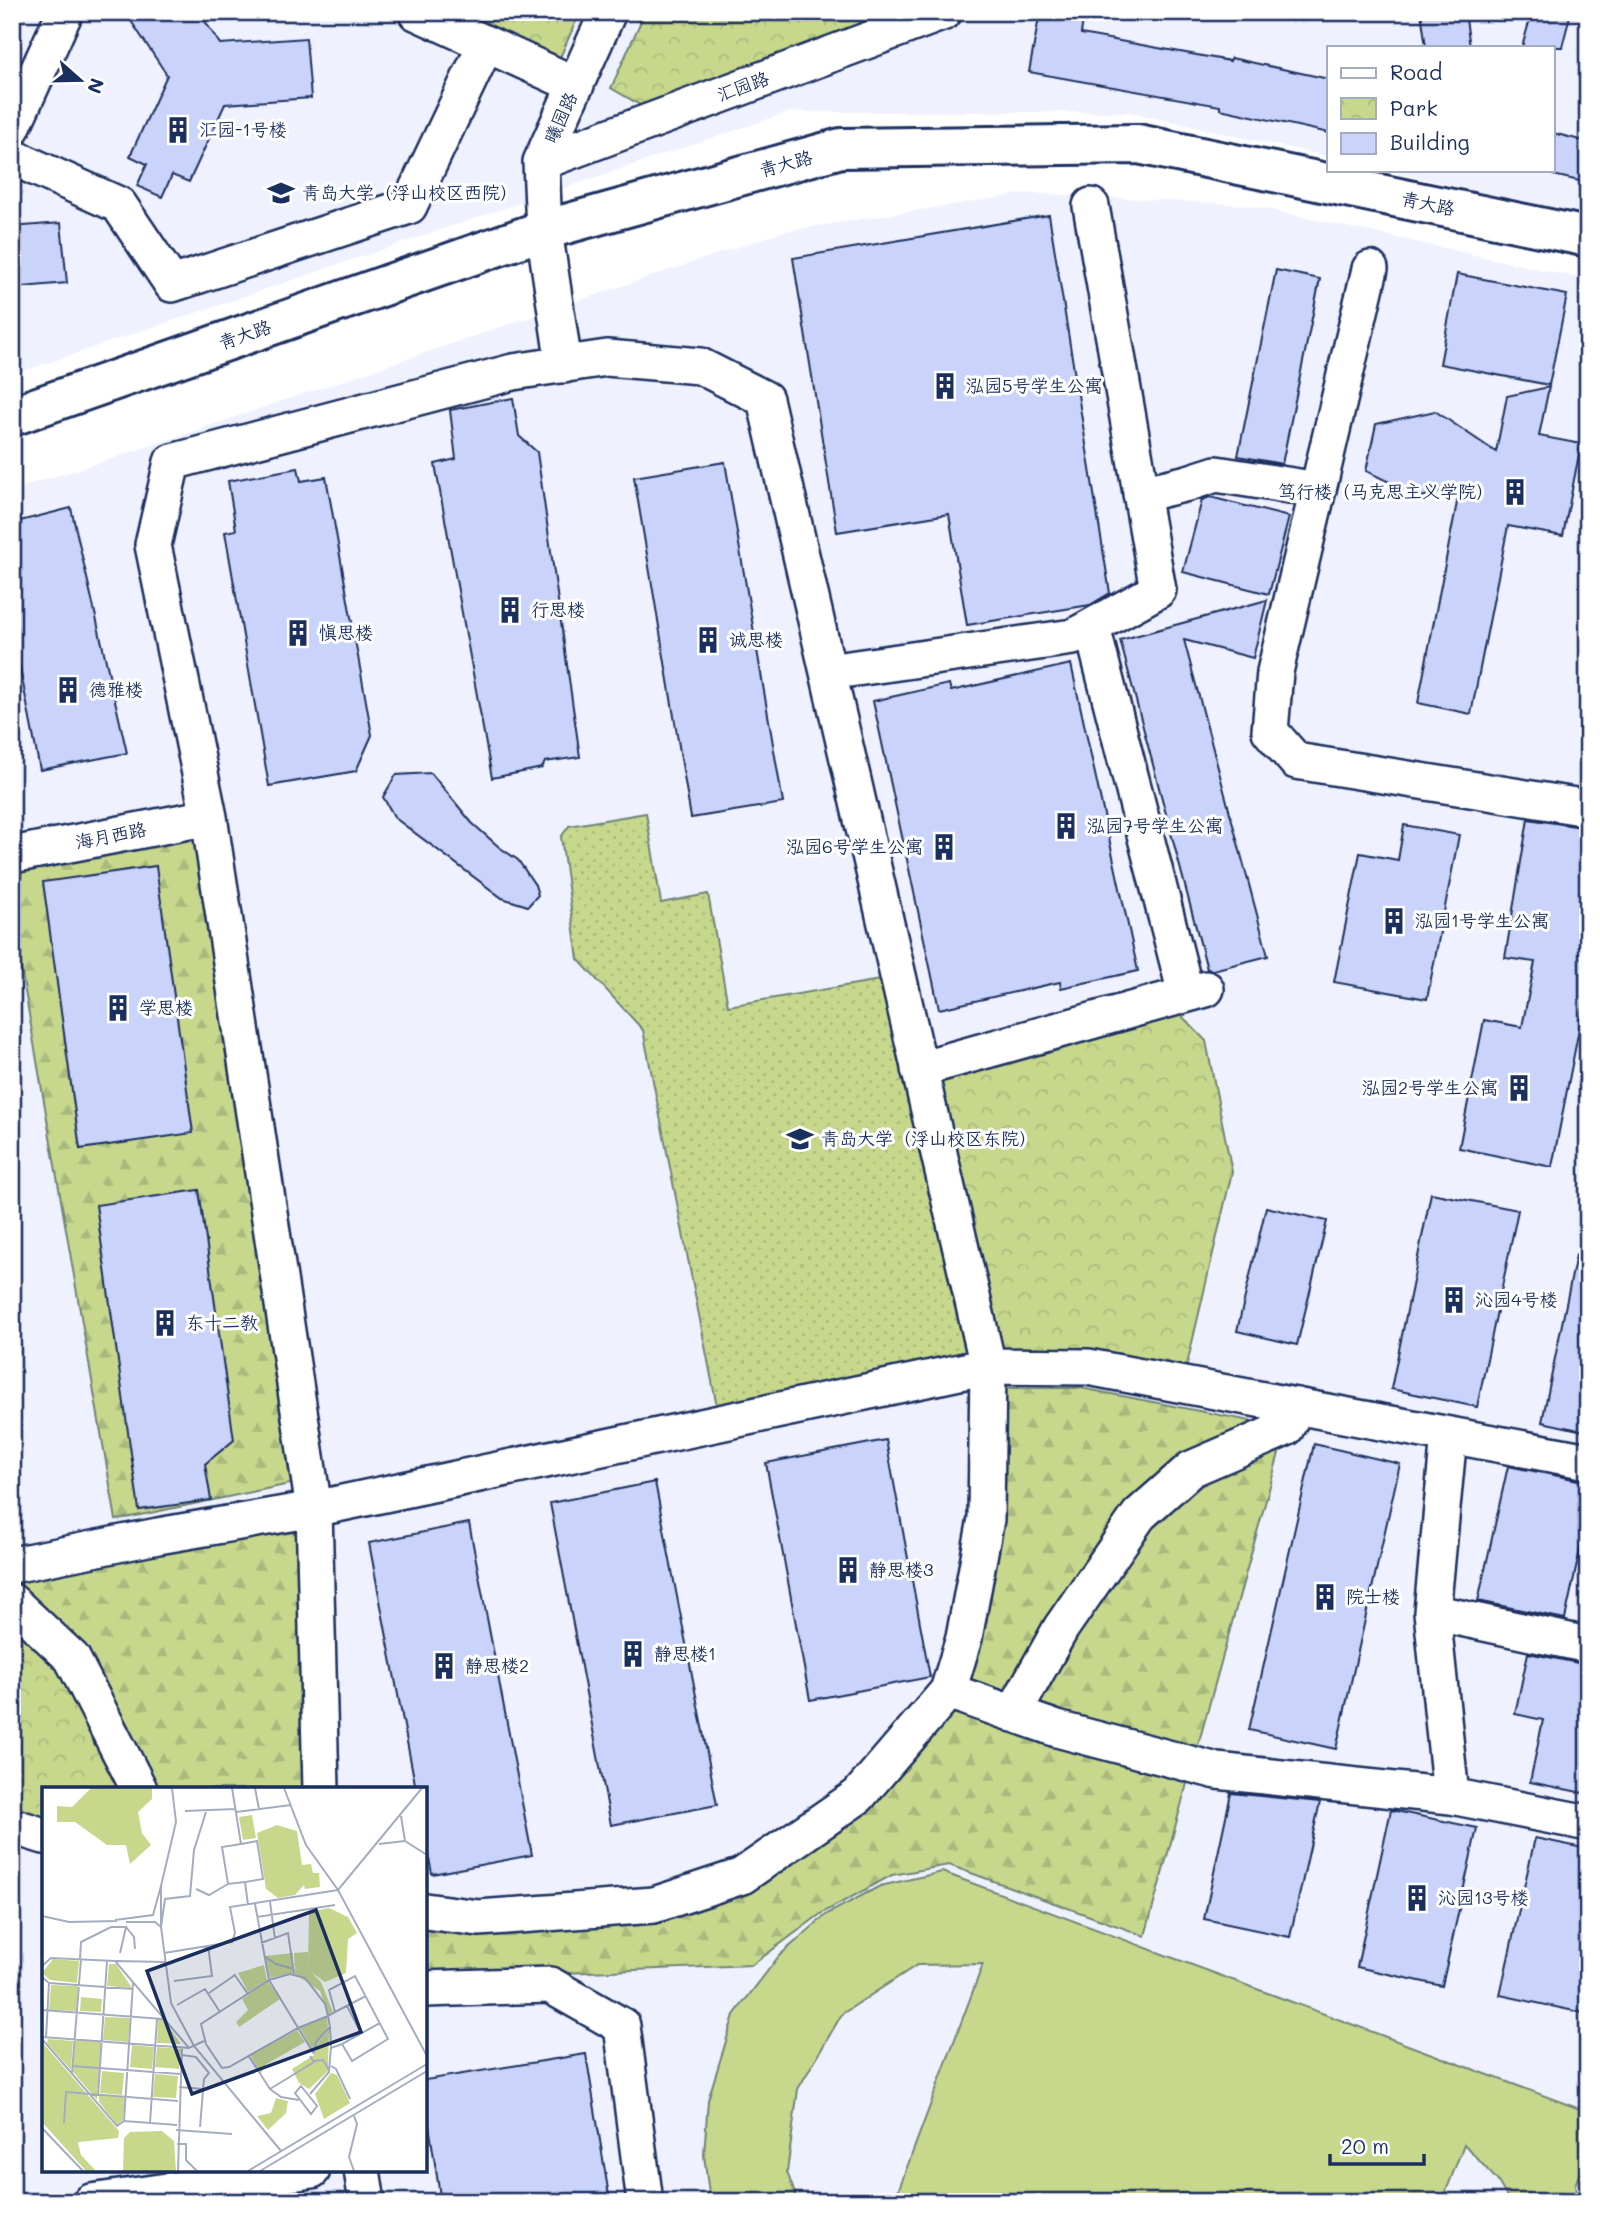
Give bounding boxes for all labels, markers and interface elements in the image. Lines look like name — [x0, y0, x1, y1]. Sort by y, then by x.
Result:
north arrow — [46, 46, 116, 116]
legend — [1327, 46, 1554, 172]
text: Road — [1390, 58, 1442, 85]
street label: 汇园路 — [713, 66, 772, 107]
text: N — [82, 75, 111, 97]
street label: 曦园路 — [538, 88, 582, 147]
text: Park — [1390, 94, 1438, 121]
building icon: 汇园-1号楼 — [163, 115, 193, 145]
place label: 汇园-1号楼 — [199, 117, 287, 141]
text: Building — [1390, 128, 1470, 155]
street label: 青大路 — [757, 144, 815, 182]
school or university icon: 青岛大学（浮山校区西院） — [266, 178, 296, 208]
place label: 青岛大学（浮山校区西院） — [302, 180, 518, 204]
street label: 青大路 — [1399, 186, 1457, 220]
street label: 青大路 — [215, 314, 274, 354]
building icon: 泓园5号学生公寓 — [930, 371, 960, 401]
place label: 泓园5号学生公寓 — [966, 373, 1103, 397]
building icon: 笃行楼（马克思主义学院） — [1500, 477, 1530, 507]
place label: 笃行楼（马克思主义学院） — [1278, 479, 1494, 503]
building icon: 行思楼 — [495, 595, 525, 625]
place label: 行思楼 — [531, 597, 585, 621]
building icon: 慎思楼 — [283, 618, 313, 648]
place label: 慎思楼 — [319, 620, 373, 644]
building icon: 诚思楼 — [693, 625, 723, 655]
place label: 诚思楼 — [729, 627, 783, 651]
building icon: 德雅楼 — [53, 675, 83, 705]
place label: 德雅楼 — [89, 677, 143, 701]
building icon: 泓园7号学生公寓 — [1051, 811, 1081, 841]
place label: 泓园7号学生公寓 — [1087, 813, 1223, 837]
street label: 海月西路 — [73, 816, 148, 854]
building icon: 泓园6号学生公寓 — [929, 832, 959, 862]
place label: 泓园6号学生公寓 — [786, 834, 923, 858]
building icon: 泓园1号学生公寓 — [1379, 906, 1409, 936]
place label: 泓园1号学生公寓 — [1415, 908, 1549, 932]
building icon: 学思楼 — [103, 993, 133, 1023]
place label: 学思楼 — [139, 995, 193, 1019]
building icon: 泓园2号学生公寓 — [1504, 1073, 1534, 1103]
place label: 泓园2号学生公寓 — [1362, 1075, 1498, 1099]
school or university icon: 青岛大学（浮山校区东院） — [785, 1124, 815, 1154]
place label: 青岛大学（浮山校区东院） — [821, 1126, 1037, 1150]
building icon: 沁园4号楼 — [1439, 1285, 1469, 1315]
place label: 沁园4号楼 — [1475, 1287, 1558, 1311]
building icon: 东十二教 — [150, 1308, 180, 1338]
place label: 东十二教 — [186, 1310, 258, 1334]
building icon: 静思楼3 — [833, 1555, 863, 1585]
place label: 静思楼3 — [869, 1557, 934, 1581]
building icon: 院士楼 — [1310, 1582, 1340, 1612]
place label: 院士楼 — [1346, 1584, 1400, 1608]
building icon: 静思楼1 — [618, 1639, 648, 1669]
place label: 静思楼1 — [654, 1641, 716, 1665]
building icon: 静思楼2 — [429, 1651, 459, 1681]
place label: 静思楼2 — [465, 1653, 529, 1677]
inset map — [42, 1787, 427, 2172]
building icon: 沁园13号楼 — [1402, 1883, 1432, 1913]
place label: 沁园13号楼 — [1438, 1885, 1529, 1909]
scale bar — [1330, 2123, 1425, 2167]
text: 20 m — [1341, 2132, 1389, 2159]

